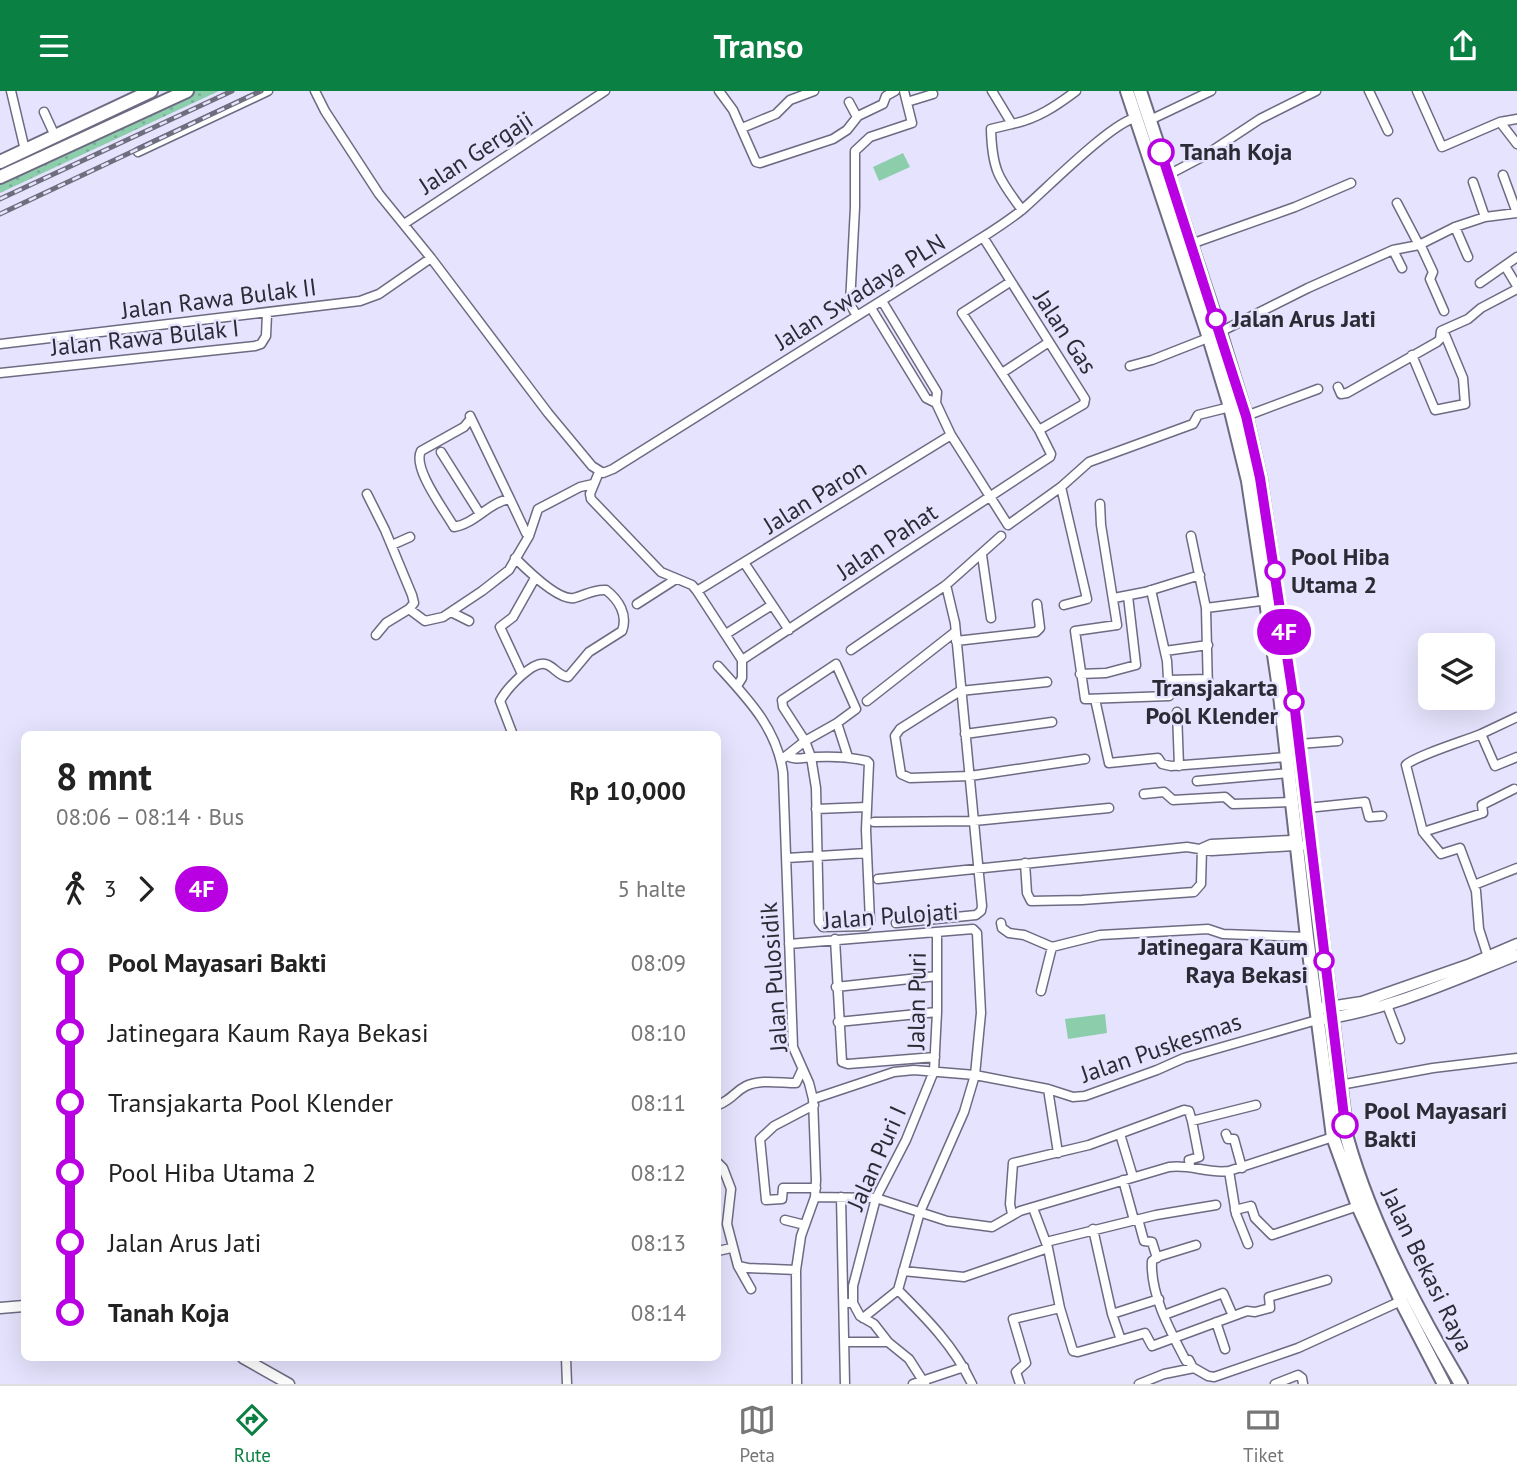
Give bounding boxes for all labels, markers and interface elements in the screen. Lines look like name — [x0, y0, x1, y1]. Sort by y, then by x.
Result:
text: Transo — [713, 25, 804, 67]
icon: menu — [35, 27, 73, 65]
icon: share — [1444, 27, 1482, 65]
street label: Jalan Gergaji — [412, 104, 539, 202]
place label: Tanah Koja — [1180, 136, 1292, 167]
marker: Tanah Koja — [1148, 139, 1174, 165]
street label: Jalan Swadaya PLN — [768, 227, 951, 357]
street label: Jalan Rawa Bulak II — [119, 271, 318, 326]
street label: Jalan Gas — [1026, 283, 1104, 380]
place label: Jalan Arus Jati — [1231, 303, 1376, 334]
marker: Jalan Arus Jati — [1206, 309, 1226, 329]
street label: Jalan Rawa Bulak I — [48, 312, 241, 363]
street label: Jalan Paron — [756, 453, 872, 541]
street label: Jalan Pahat — [830, 497, 943, 587]
place label: Pool Hiba Utama 2 — [1291, 541, 1390, 600]
marker: Pool Hiba Utama 2 — [1265, 561, 1285, 581]
line badge: 4F — [1252, 609, 1316, 655]
text: 4F — [1271, 616, 1297, 647]
map controls — [1418, 633, 1495, 710]
button: layers — [1418, 633, 1495, 710]
place label: Transjakarta Pool Klender — [1145, 672, 1279, 731]
marker: Transjakarta Pool Klender — [1284, 692, 1304, 712]
text: 8 mnt — [56, 751, 152, 800]
text: Rp 10,000 — [569, 774, 686, 807]
text: 08:06 – 08:14 · Bus — [56, 802, 244, 831]
icon: walk — [56, 870, 94, 908]
icon: forward — [127, 870, 165, 908]
text: 4F — [189, 873, 214, 904]
text: 3 — [104, 874, 117, 903]
text: 5 halte — [617, 874, 686, 903]
street label: Jalan Pulojati — [821, 895, 960, 936]
street label: Jalan Pulosidik — [753, 901, 794, 1054]
place label: Jatinegara Kaum Raya Bekasi — [1137, 931, 1308, 990]
text: Pool Mayasari Bakti — [108, 946, 327, 979]
text: 08:09 — [631, 948, 686, 977]
marker: Jatinegara Kaum Raya Bekasi — [1314, 951, 1334, 971]
street label: Jalan Puri — [900, 952, 933, 1051]
street label: Jalan Puskesmas — [1075, 1006, 1245, 1090]
text: Jatinegara Kaum Raya Bekasi — [108, 1016, 429, 1049]
text: 08:10 — [631, 1018, 686, 1047]
text: Transjakarta Pool Klender — [108, 1086, 393, 1119]
text: 08:11 — [631, 1088, 686, 1117]
place label: Pool Mayasari Bakti — [1364, 1095, 1507, 1154]
street label: Jalan Puri I — [839, 1101, 913, 1216]
marker: Pool Mayasari Bakti — [1332, 1112, 1358, 1138]
text: Pool Hiba Utama 2 — [108, 1156, 316, 1189]
text: 08:12 — [631, 1158, 686, 1187]
street label: Jalan Bekasi Raya — [1374, 1182, 1481, 1357]
text: Jalan Arus Jati — [108, 1226, 261, 1259]
text: 08:13 — [631, 1228, 686, 1257]
text: Tanah Koja — [108, 1296, 229, 1329]
text: 08:14 — [631, 1298, 686, 1327]
tab: Rute — [233, 1401, 271, 1467]
tab: Peta — [738, 1401, 776, 1467]
tab: Tiket — [1243, 1401, 1284, 1467]

